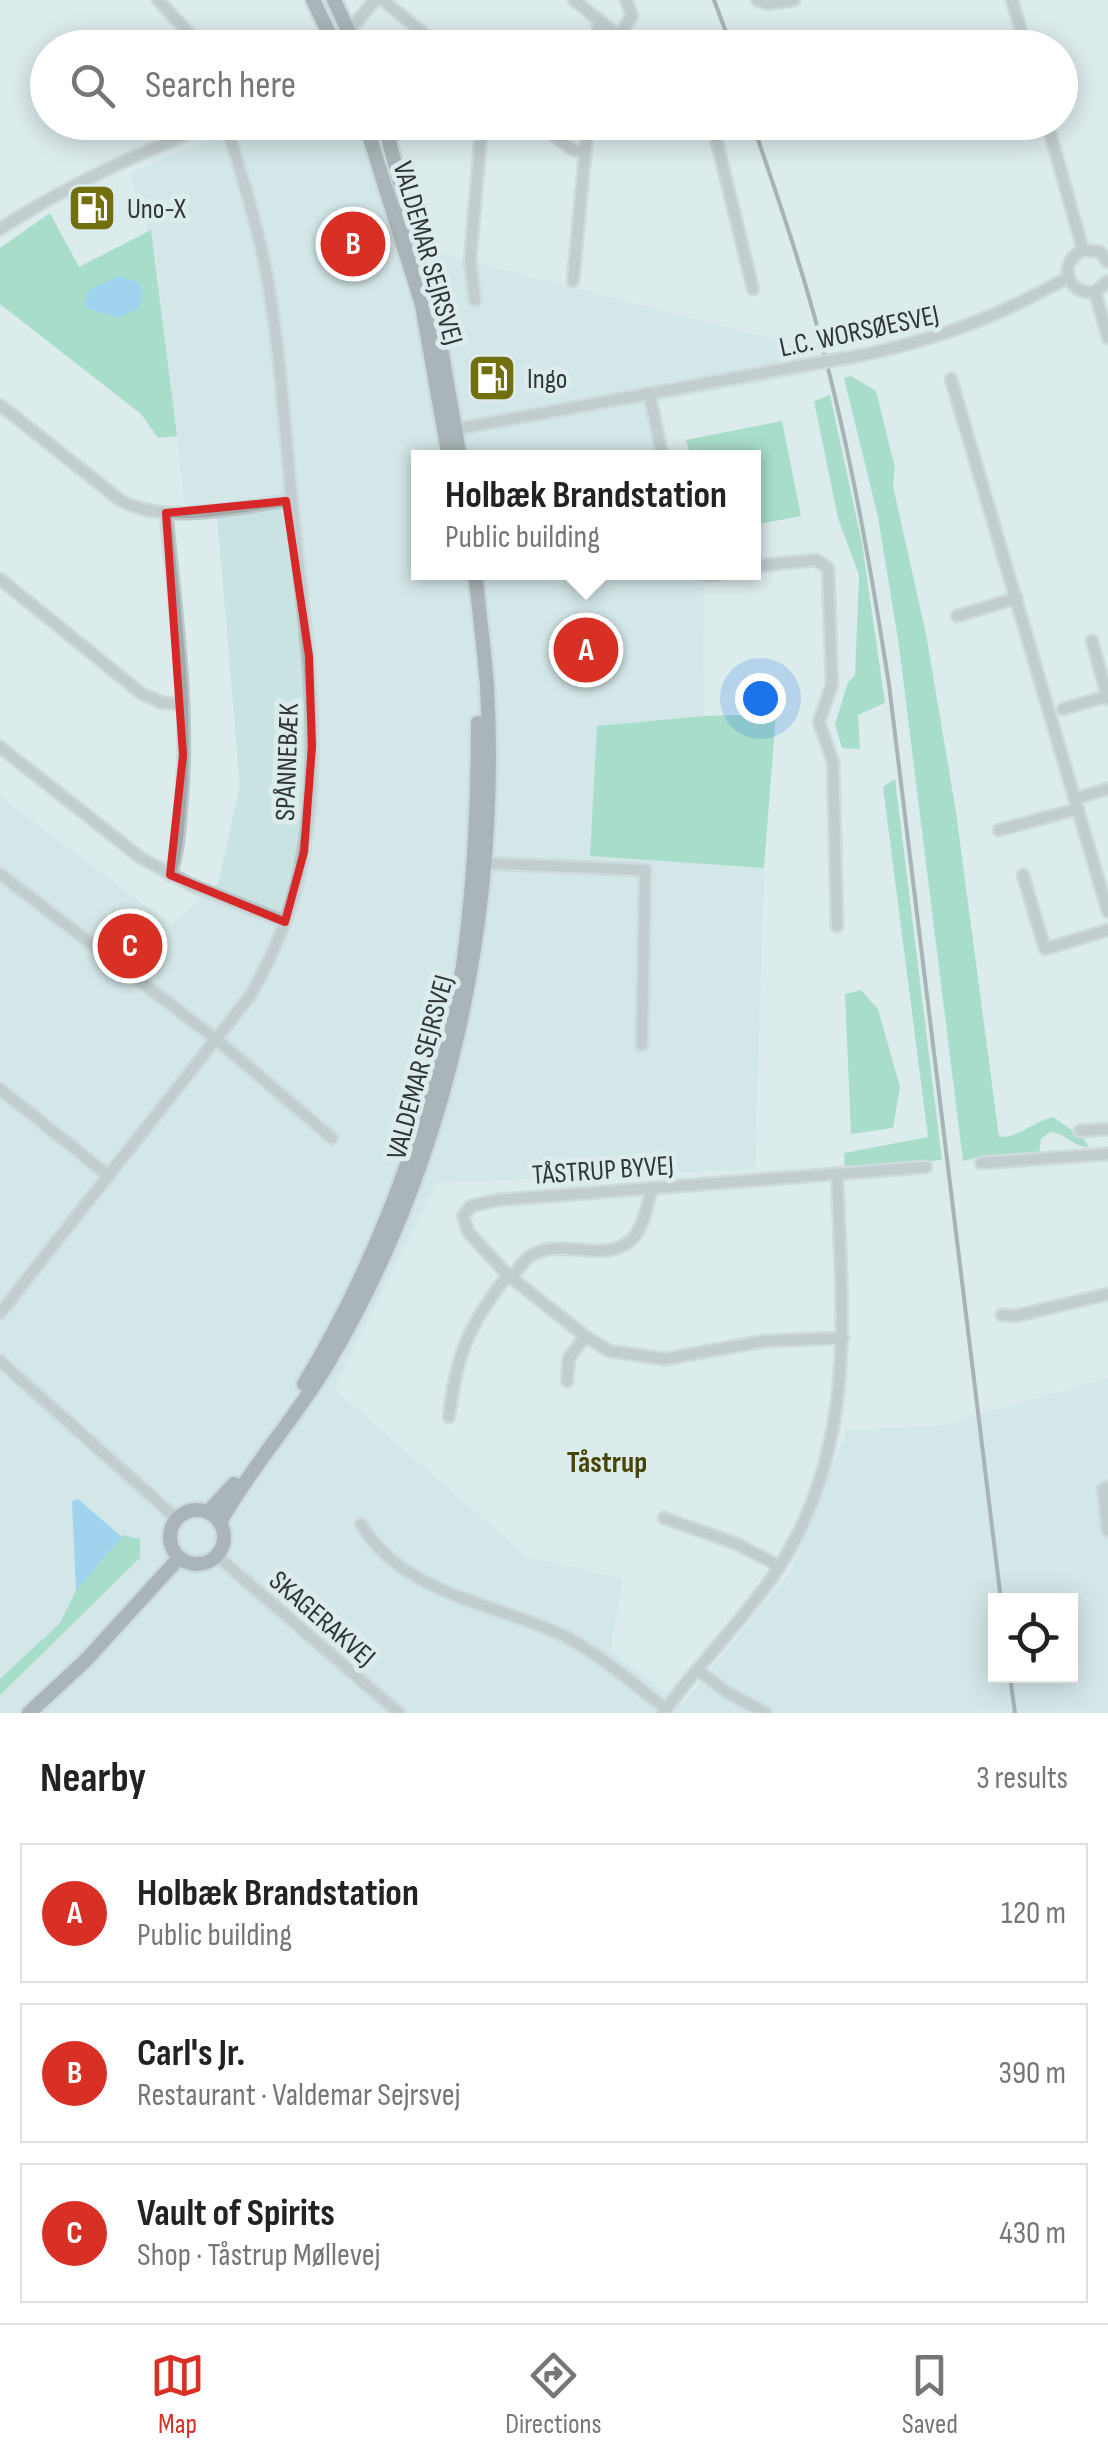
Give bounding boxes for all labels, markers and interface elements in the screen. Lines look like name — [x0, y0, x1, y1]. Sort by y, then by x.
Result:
search box — [30, 30, 1078, 140]
icon: search — [65, 58, 120, 113]
text: Search here — [145, 63, 296, 108]
street label: VALDEMAR SEJRSVEJ — [386, 158, 470, 349]
fuel station icon: Uno-X — [66, 182, 118, 234]
place label: Uno-X — [127, 193, 186, 226]
pin: B — [320, 206, 386, 282]
street label: L.C. WORSØESVEJ — [777, 298, 942, 364]
fuel station icon: Ingo — [466, 352, 518, 404]
place label: Ingo — [527, 363, 567, 396]
popup — [411, 450, 761, 580]
text: Holbæk Brandstation — [445, 473, 727, 518]
text: Public building — [445, 518, 600, 557]
pin: A — [554, 612, 618, 688]
your location — [735, 673, 786, 724]
street label: SPÅNNEBÆK — [269, 702, 306, 821]
pin: C — [98, 908, 162, 984]
street label: VALDEMAR SEJRSVEJ — [380, 972, 461, 1163]
street label: TÅSTRUP BYVEJ — [531, 1149, 675, 1192]
district label: Tåstrup — [567, 1445, 647, 1481]
street label: SKAGERAKVEJ — [262, 1564, 382, 1674]
map controls — [988, 1593, 1078, 1683]
button: locate — [988, 1593, 1078, 1683]
text: Nearby — [40, 1753, 146, 1804]
text: 3 results — [976, 1759, 1068, 1798]
text: Holbæk Brandstation — [137, 1871, 419, 1916]
text: A — [67, 1894, 82, 1933]
text: 120 m — [1001, 1894, 1066, 1933]
text: Public building — [137, 1916, 292, 1955]
text: Carl's Jr. — [137, 2031, 245, 2076]
text: B — [67, 2054, 82, 2093]
text: 390 m — [999, 2054, 1066, 2093]
text: Restaurant · Valdemar Sejrsvej — [137, 2076, 460, 2115]
text: Vault of Spirits — [137, 2191, 335, 2236]
text: C — [66, 2214, 83, 2253]
text: 430 m — [999, 2214, 1066, 2253]
text: Shop · Tåstrup Møllevej — [137, 2236, 380, 2275]
tab: Map — [150, 2348, 205, 2441]
tab: Directions — [505, 2348, 602, 2441]
tab: Saved — [902, 2348, 958, 2441]

